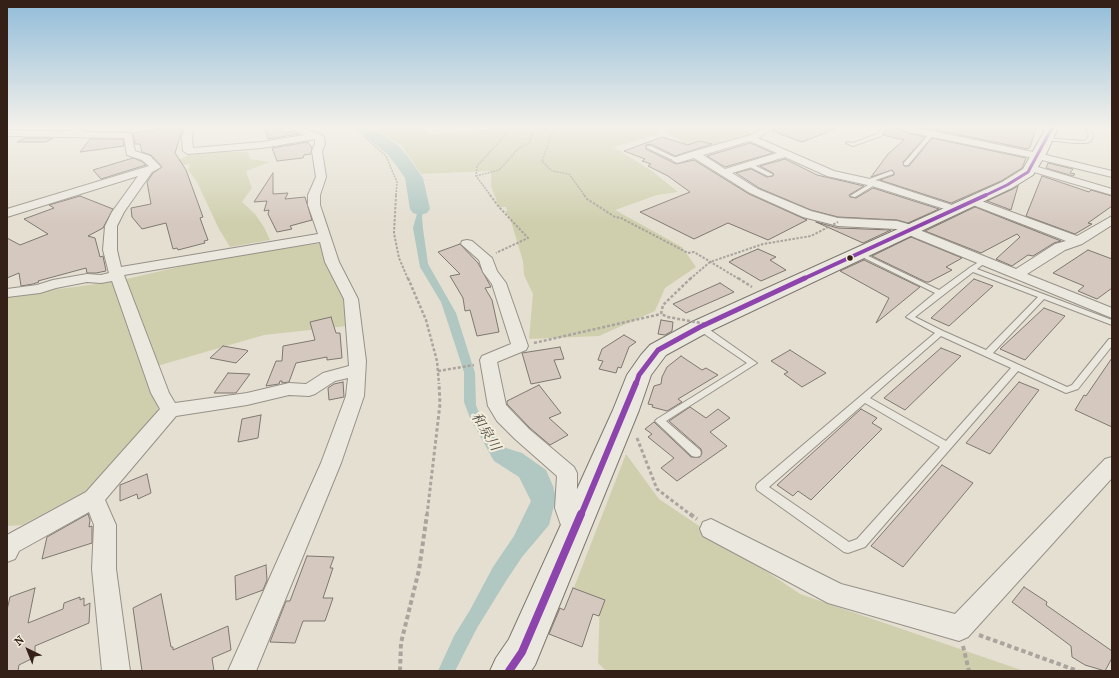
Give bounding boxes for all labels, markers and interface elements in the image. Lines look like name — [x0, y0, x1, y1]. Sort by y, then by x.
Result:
unlabelled marker — [845, 253, 855, 263]
water label: 和泉川 — [467, 410, 503, 454]
north arrow — [8, 630, 48, 670]
text: N — [12, 633, 27, 648]

